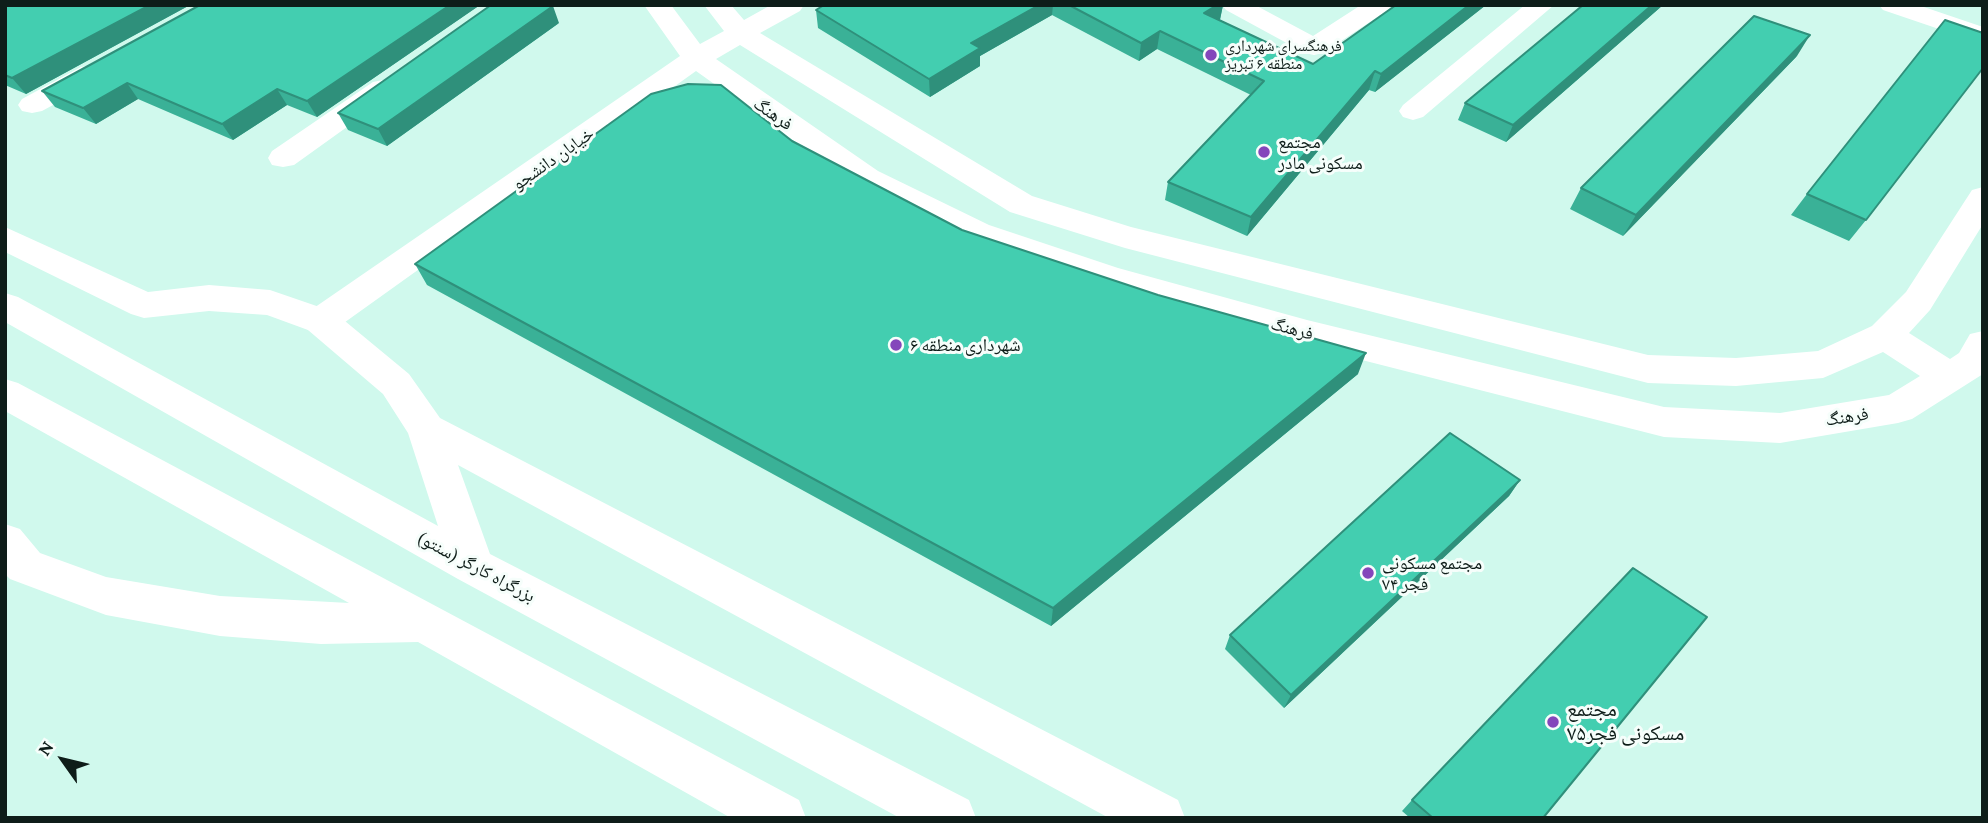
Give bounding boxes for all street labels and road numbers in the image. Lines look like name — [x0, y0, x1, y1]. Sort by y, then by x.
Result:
street label: فرهنگ — [749, 93, 797, 135]
street label: خیابان دانشجو — [508, 123, 598, 195]
street label: فرهنگ — [1268, 313, 1316, 345]
street label: فرهنگ — [1824, 403, 1870, 431]
street label: بزرگراه کارگر (سنتو) — [413, 527, 539, 607]

